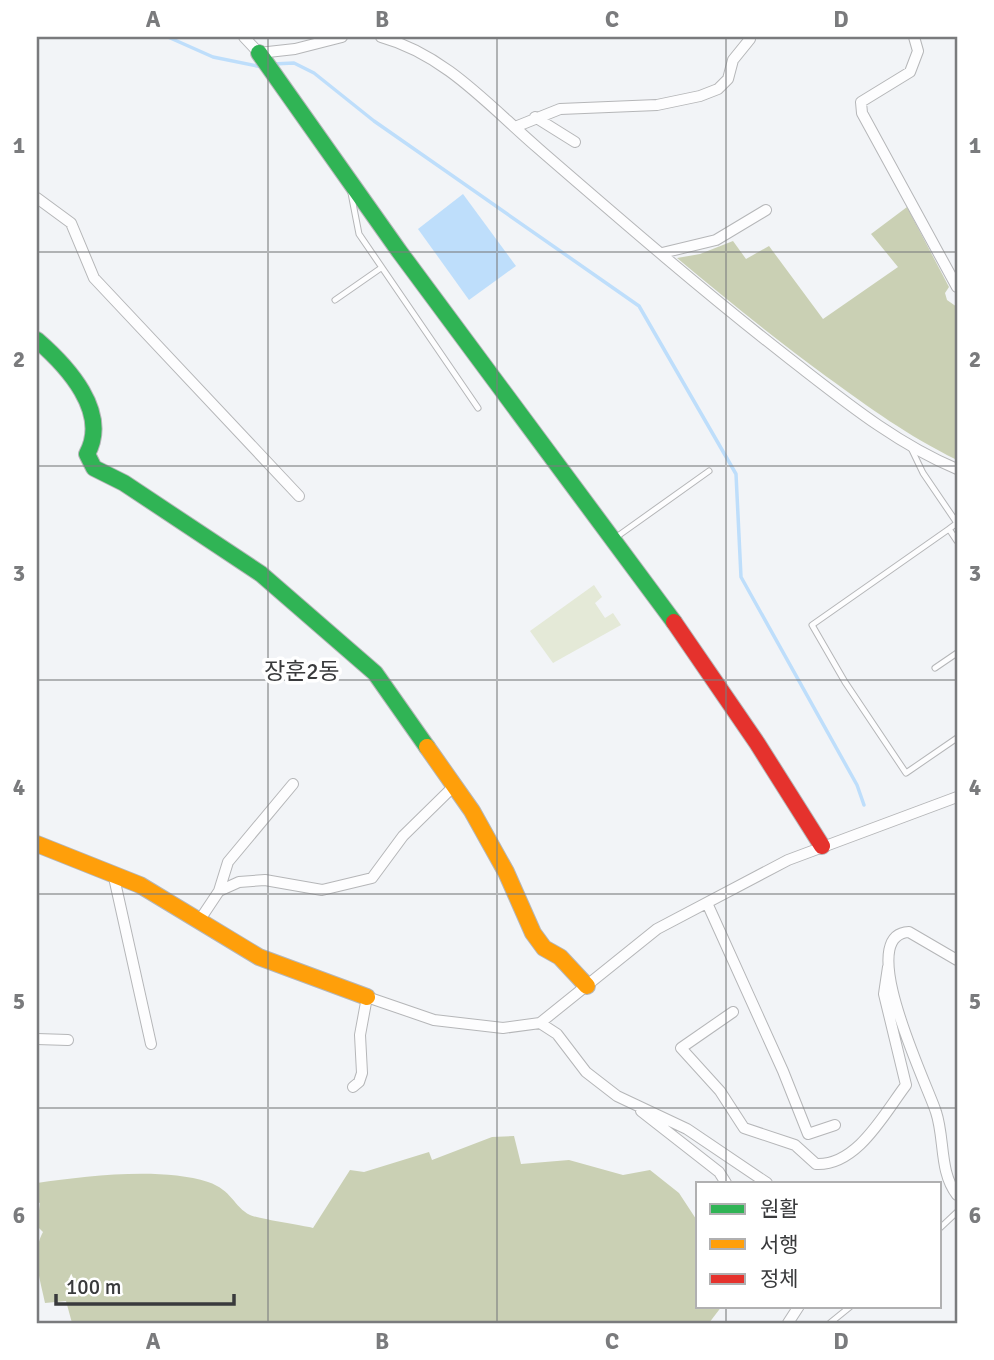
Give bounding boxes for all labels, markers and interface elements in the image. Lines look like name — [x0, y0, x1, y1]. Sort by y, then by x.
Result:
text: A — [146, 5, 161, 34]
text: B — [375, 5, 389, 34]
text: C — [605, 5, 619, 34]
text: D — [833, 5, 849, 34]
text: 1 — [13, 131, 25, 160]
text: 1 — [969, 131, 981, 160]
text: 2 — [13, 345, 25, 374]
text: 2 — [969, 345, 981, 374]
text: 3 — [13, 559, 25, 588]
text: 3 — [969, 559, 981, 588]
district label: 장훈2동 — [264, 657, 340, 686]
text: 4 — [13, 773, 25, 802]
text: 4 — [969, 773, 981, 802]
text: 5 — [13, 987, 25, 1016]
text: 5 — [969, 987, 981, 1016]
legend — [696, 1182, 942, 1308]
text: 원활 — [760, 1196, 799, 1222]
text: 6 — [13, 1201, 25, 1230]
text: 6 — [969, 1201, 981, 1230]
text: 서행 — [760, 1232, 799, 1258]
scale bar — [56, 1262, 234, 1306]
text: 정체 — [760, 1266, 799, 1292]
text: 100 m — [66, 1274, 121, 1300]
text: A — [146, 1327, 161, 1356]
text: B — [375, 1327, 389, 1356]
text: C — [605, 1327, 619, 1356]
text: D — [833, 1327, 849, 1356]

